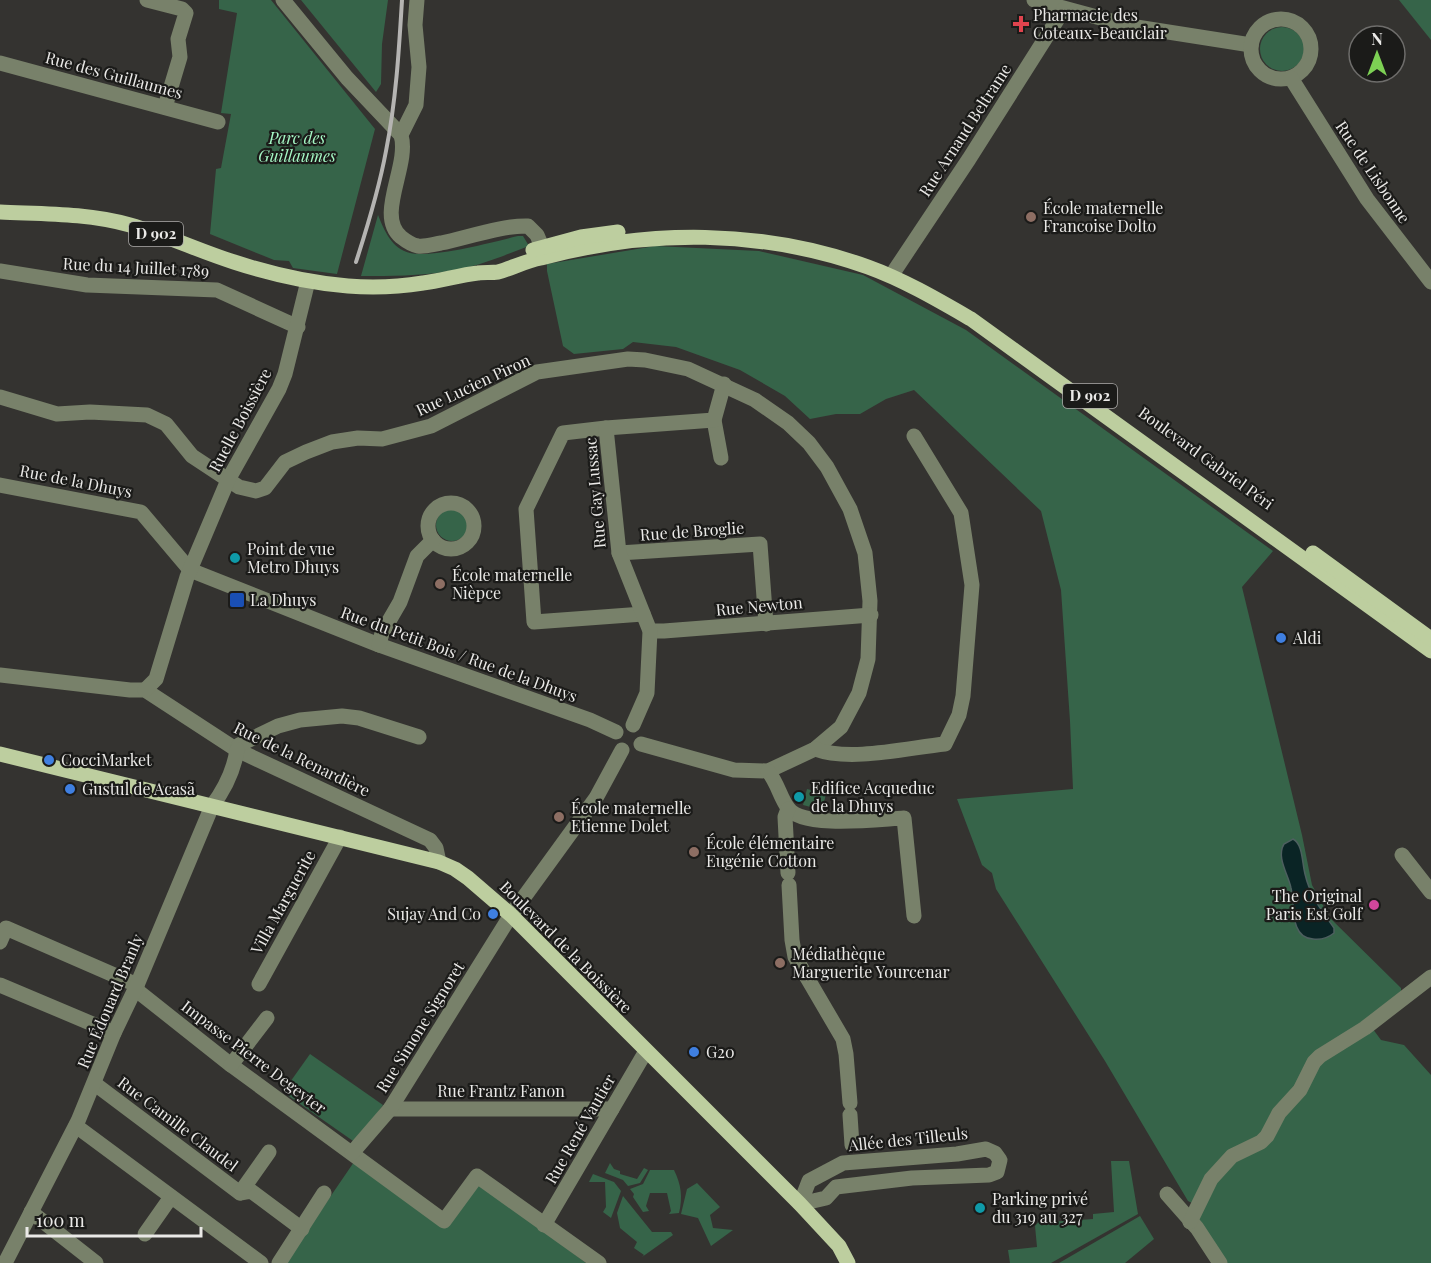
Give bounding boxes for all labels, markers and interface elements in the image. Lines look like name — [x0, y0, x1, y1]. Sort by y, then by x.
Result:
place label: Pharmacie des Coteaux-Beauclair — [1033, 4, 1167, 43]
marker: Pharmacie des Coteaux-Beauclair — [1014, 17, 1028, 31]
north arrow — [1347, 24, 1407, 84]
text: N — [1371, 28, 1383, 49]
street label: Rue des Guillaumes — [43, 46, 185, 103]
street label: Rue Arnaud Beltrame — [914, 59, 1015, 200]
street label: Rue de Lisbonne — [1331, 116, 1415, 227]
park label: Parc des Guillaumes — [258, 127, 336, 166]
place label: École maternelle Francoise Dolto — [1043, 197, 1163, 236]
marker: École maternelle Francoise Dolto — [1024, 210, 1038, 224]
road number: D 902 — [129, 222, 183, 246]
street label: Rue du 14 Juillet 1789 — [62, 252, 210, 281]
street label: Rue Lucien Piron — [412, 349, 534, 420]
street label: Ruelle Boissière — [203, 364, 276, 475]
road number: D 902 — [1063, 384, 1117, 408]
street label: Boulevard Gabriel Péri — [1135, 402, 1278, 514]
street label: Rue Gay Lussac — [579, 437, 610, 549]
street label: Rue de la Dhuys — [18, 459, 134, 502]
street label: Rue de Broglie — [639, 516, 745, 545]
place label: Point de vue Metro Dhuys — [247, 538, 339, 577]
marker: Point de vue Metro Dhuys — [228, 551, 242, 565]
place label: École maternelle Nièpce — [452, 564, 572, 603]
marker: École maternelle Nièpce — [433, 577, 447, 591]
place label: La Dhuys — [250, 589, 316, 610]
marker: La Dhuys — [228, 591, 246, 609]
street label: Rue Newton — [715, 591, 804, 620]
street label: Rue du Petit Bois / Rue de la Dhuys — [338, 601, 580, 706]
place label: Aldi — [1292, 627, 1322, 648]
marker: Aldi — [1274, 631, 1288, 645]
street label: Rue de la Renardière — [231, 717, 374, 801]
place label: CocciMarket — [61, 749, 152, 770]
marker: CocciMarket — [42, 753, 56, 767]
place label: Edifice Acqueduc de la Dhuys — [811, 777, 935, 816]
place label: Gustul de Acasã — [82, 778, 195, 799]
marker: Gustul de Acasã — [63, 782, 77, 796]
marker: Edifice Acqueduc de la Dhuys — [792, 790, 806, 804]
place label: École maternelle Etienne Dolet — [571, 797, 691, 836]
marker: École maternelle Etienne Dolet — [552, 810, 566, 824]
place label: École élémentaire Eugénie Cotton — [706, 832, 834, 871]
marker: École élémentaire Eugénie Cotton — [687, 845, 701, 859]
street label: Villa Marguerite — [245, 846, 320, 958]
street label: Boulevard de la Boissière — [496, 876, 637, 1017]
place label: The Original Paris Est Golf — [1266, 885, 1364, 924]
marker: The Original Paris Est Golf — [1367, 898, 1381, 912]
place label: Sujay And Co — [387, 903, 481, 924]
marker: Sujay And Co — [486, 907, 500, 921]
street label: Rue Édouard Branly — [72, 930, 147, 1071]
place label: Médiathèque Marguerite Yourcenar — [792, 943, 950, 982]
marker: Médiathèque Marguerite Yourcenar — [773, 956, 787, 970]
street label: Rue Simone Signoret — [371, 957, 468, 1096]
street label: Impasse Pierre Degeyter — [178, 995, 331, 1118]
place label: G20 — [706, 1041, 735, 1062]
marker: G20 — [687, 1045, 701, 1059]
street label: Rue René Vautier — [540, 1070, 619, 1187]
street label: Rue Camille Claudel — [114, 1071, 243, 1176]
street label: Rue Frantz Fanon — [437, 1080, 565, 1101]
street label: Allée des Tilleuls — [846, 1122, 969, 1155]
place label: Parking privé du 319 au 327 — [992, 1188, 1088, 1227]
scale bar — [27, 1200, 201, 1238]
marker: Parking privé du 319 au 327 — [973, 1201, 987, 1215]
text: 100 m — [36, 1208, 85, 1232]

